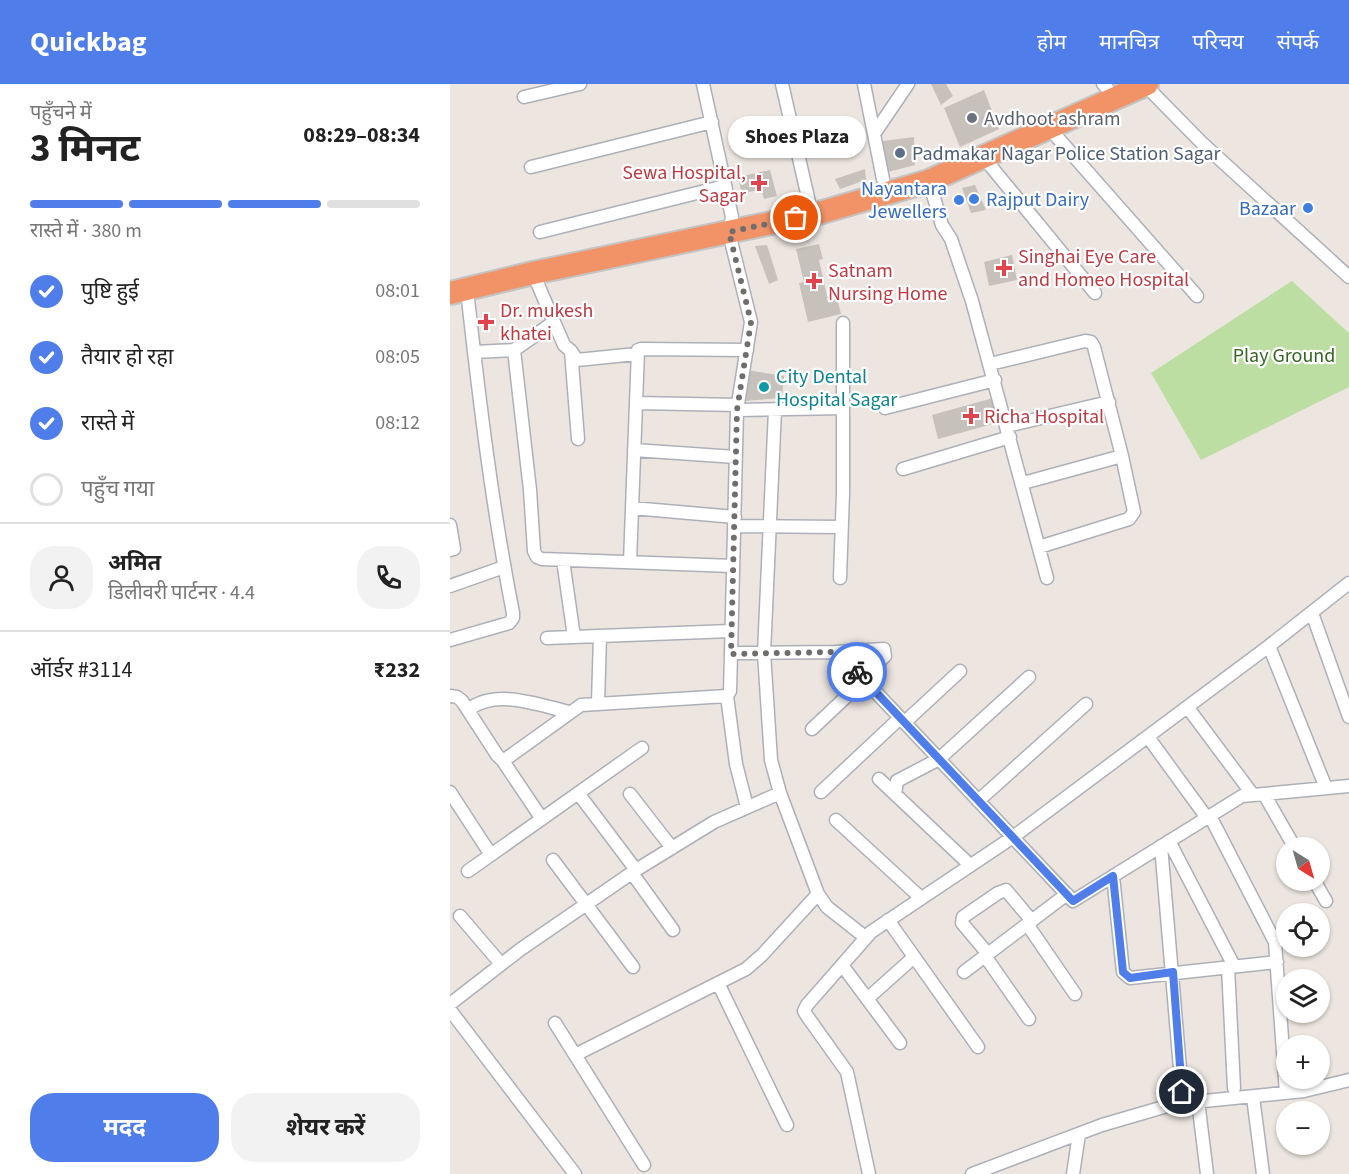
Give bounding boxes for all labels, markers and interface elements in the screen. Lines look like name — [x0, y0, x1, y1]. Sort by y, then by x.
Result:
text: Quickbag — [30, 22, 147, 62]
text: होम — [1037, 27, 1066, 57]
text: मानचित्र — [1099, 27, 1159, 57]
text: परिचय — [1192, 27, 1244, 57]
text: संपर्क — [1277, 27, 1319, 57]
text: पहुँचने में — [30, 99, 92, 127]
place label: Avdhoot ashram — [984, 105, 1121, 133]
marker: Avdhoot ashram — [965, 111, 979, 125]
callout: Shoes Plaza — [727, 116, 865, 158]
text: 08:29–08:34 — [303, 119, 420, 151]
text: 3 मिनट — [30, 121, 140, 177]
text: Shoes Plaza — [745, 123, 849, 151]
place label: Padmakar Nagar Police Station Sagar — [912, 140, 1221, 168]
marker: Padmakar Nagar Police Station Sagar — [893, 146, 907, 160]
place label: Sewa Hospital, Sagar — [622, 159, 746, 210]
marker: Sewa Hospital, Sagar — [750, 174, 768, 192]
place label: Nayantara Jewellers — [861, 175, 947, 226]
place label: Rajput Dairy — [986, 186, 1090, 214]
pin — [770, 192, 821, 243]
marker: Rajput Dairy — [967, 192, 981, 206]
marker: Nayantara Jewellers — [952, 193, 966, 207]
place label: Bazaar — [1239, 195, 1296, 223]
icon: bag — [779, 201, 812, 234]
marker: Bazaar — [1301, 201, 1315, 215]
text: रास्ते में · 380 m — [30, 217, 142, 245]
place label: Singhai Eye Care and Homeo Hospital — [1018, 243, 1189, 294]
place label: Satnam Nursing Home — [828, 257, 947, 308]
marker: Singhai Eye Care and Homeo Hospital — [995, 259, 1013, 277]
marker: Satnam Nursing Home — [805, 272, 823, 290]
icon: check — [30, 275, 63, 308]
text: पुष्टि हुई — [81, 275, 139, 307]
text: 08:01 — [375, 277, 420, 305]
place label: Dr. mukesh khatei — [500, 297, 593, 348]
marker: Dr. mukesh khatei — [477, 313, 495, 331]
icon: check — [30, 341, 63, 374]
text: तैयार हो रहा — [81, 341, 174, 373]
park label: Play Ground — [1233, 342, 1335, 370]
text: 08:05 — [375, 343, 420, 371]
place label: City Dental Hospital Sagar — [776, 363, 897, 414]
marker: City Dental Hospital Sagar — [757, 380, 771, 394]
place label: Richa Hospital — [984, 403, 1104, 431]
icon: check — [30, 407, 63, 440]
text: रास्ते में — [81, 407, 134, 439]
marker: Richa Hospital — [962, 407, 980, 425]
text: 08:12 — [375, 409, 420, 437]
text: पहुँच गया — [81, 473, 154, 505]
button: person — [30, 546, 93, 609]
button: phone — [357, 546, 420, 609]
text: अमित — [108, 547, 161, 579]
text: डिलीवरी पार्टनर · 4.4 — [108, 579, 255, 607]
courier — [827, 642, 887, 702]
text: ऑर्डर #3114 — [30, 654, 132, 686]
text: ₹232 — [374, 654, 420, 686]
icon: bike — [841, 656, 874, 689]
north arrow — [1276, 837, 1330, 891]
map controls — [1276, 837, 1330, 1155]
button: locate — [1276, 903, 1330, 957]
button: layers — [1276, 969, 1330, 1023]
button: + — [1276, 1035, 1330, 1089]
pin — [1156, 1066, 1207, 1117]
icon: home — [1165, 1075, 1198, 1108]
button: मदद — [30, 1093, 219, 1162]
button: शेयर करें — [231, 1093, 420, 1162]
button: − — [1276, 1101, 1330, 1155]

